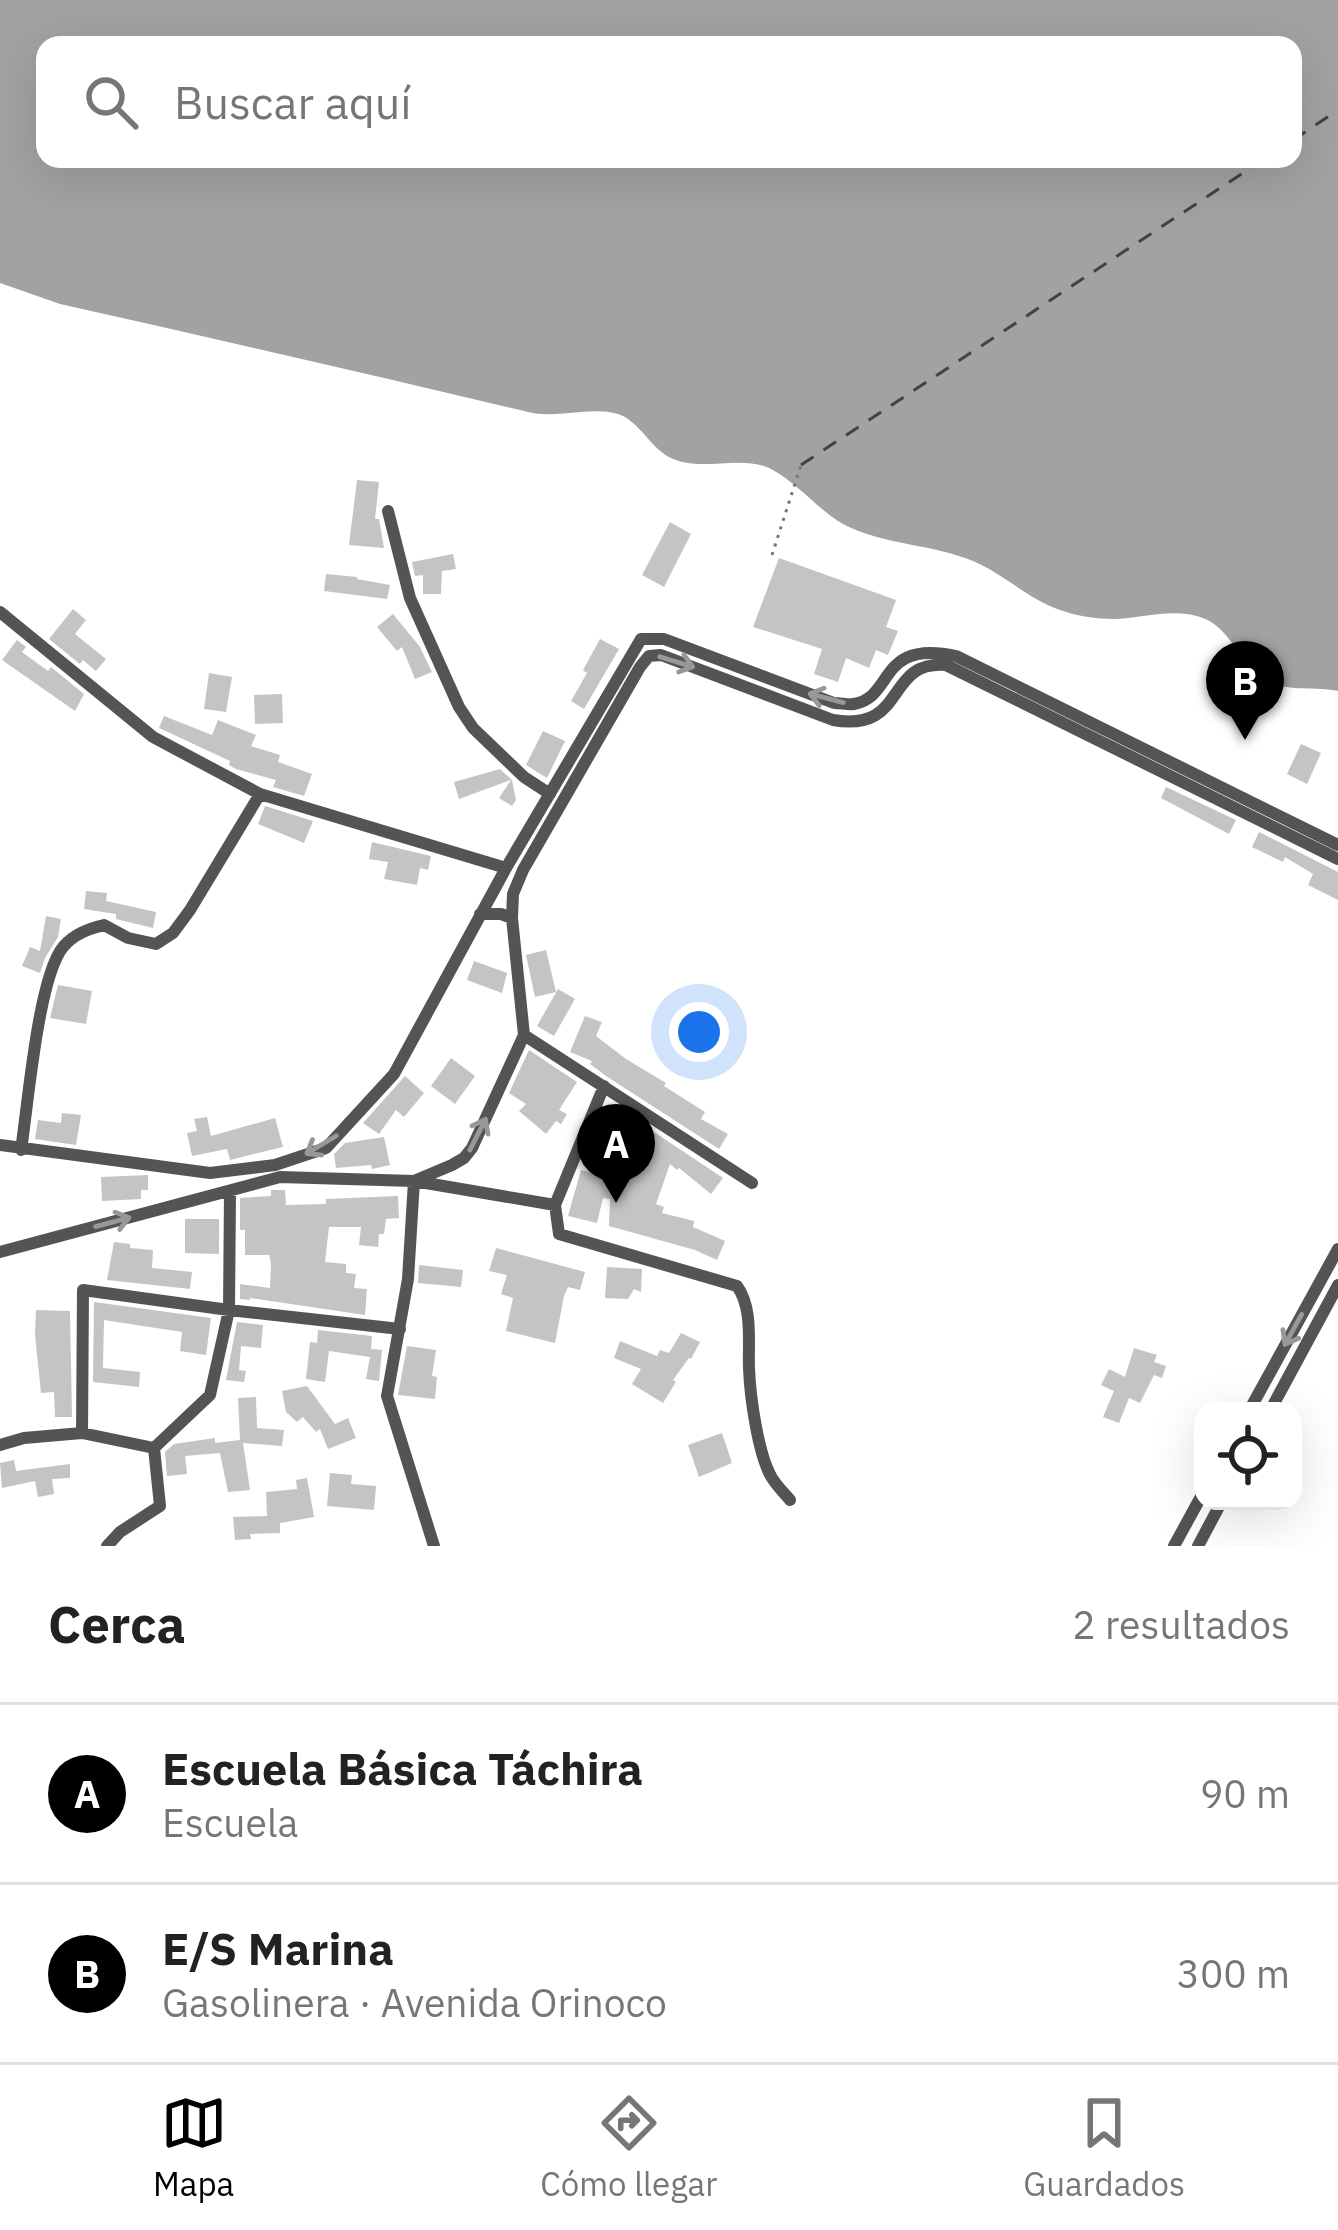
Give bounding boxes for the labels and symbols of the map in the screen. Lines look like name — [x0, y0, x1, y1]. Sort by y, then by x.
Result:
pin: B — [1206, 641, 1284, 740]
one-way arrow — [657, 652, 695, 674]
one-way arrow — [808, 686, 846, 708]
your location — [669, 1002, 729, 1062]
pin: A — [577, 1104, 655, 1203]
one-way arrow — [467, 1117, 490, 1153]
one-way arrow — [304, 1134, 338, 1158]
one-way arrow — [94, 1210, 132, 1232]
one-way arrow — [1281, 1312, 1304, 1347]

